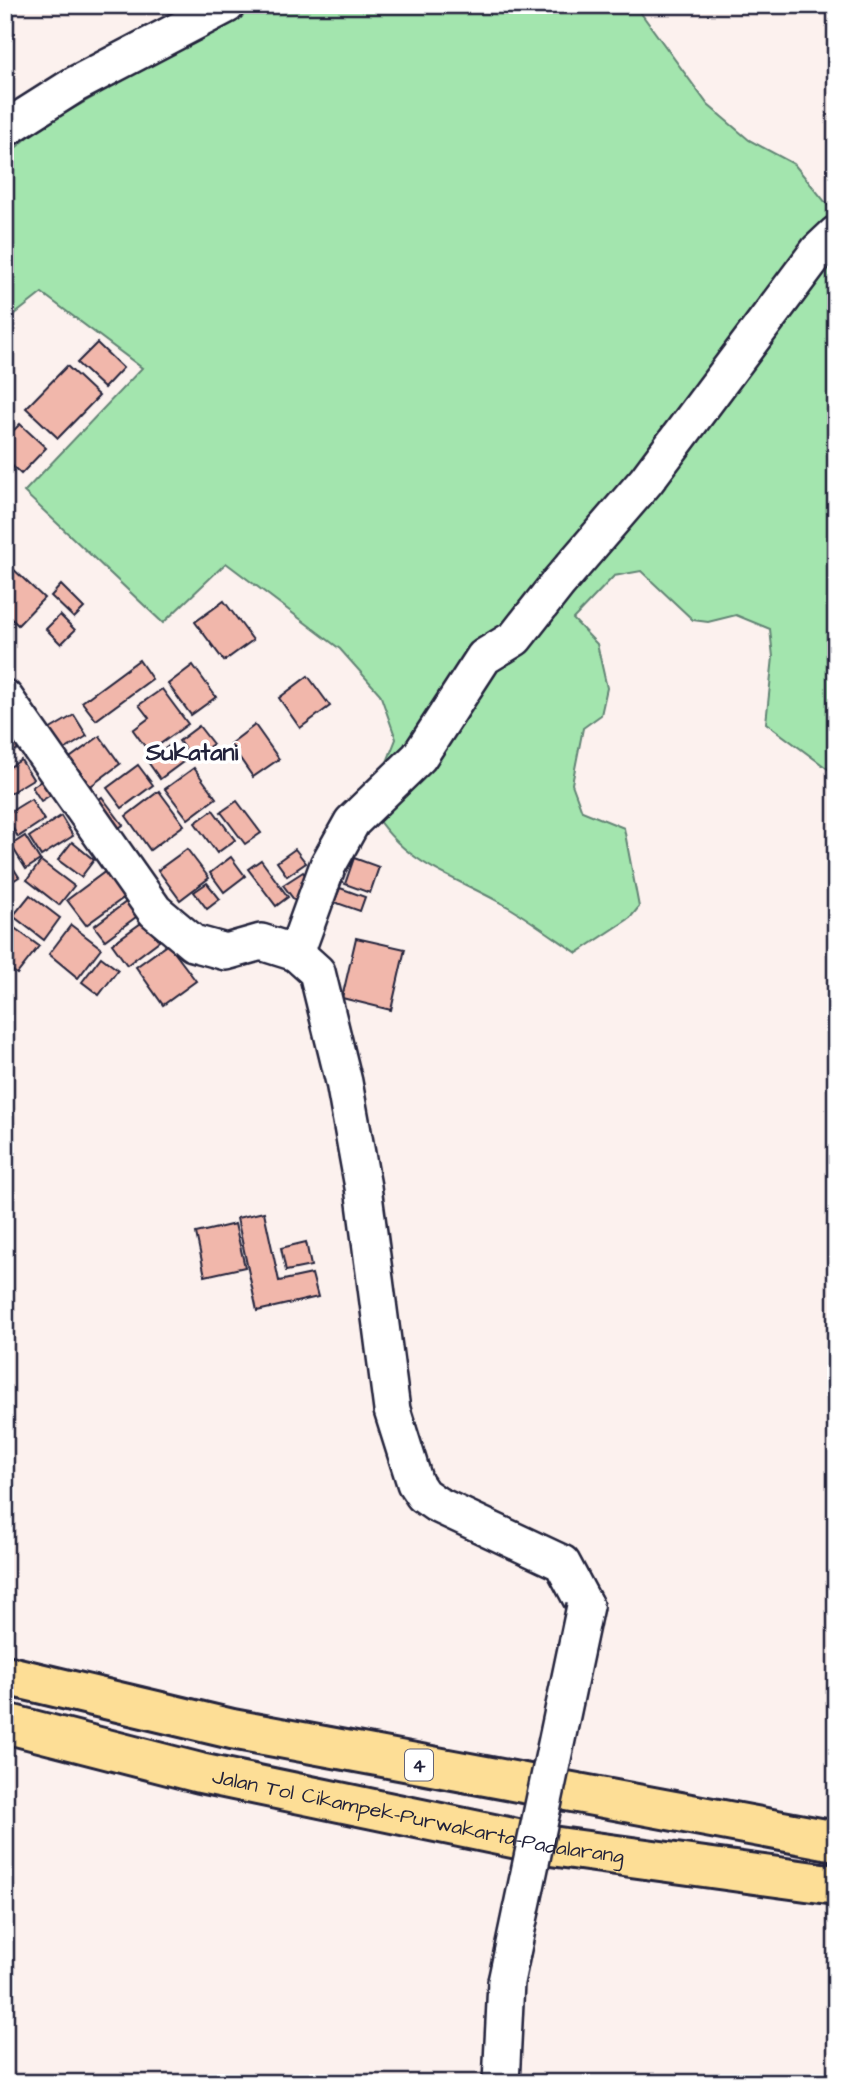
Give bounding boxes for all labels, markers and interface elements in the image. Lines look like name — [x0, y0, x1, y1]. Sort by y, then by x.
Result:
district label: Sukatani — [145, 736, 238, 770]
road number: 4 — [405, 1750, 433, 1780]
street label: Jalan Tol Cikampek–Purwakarta–Padalarang — [210, 1762, 626, 1873]

